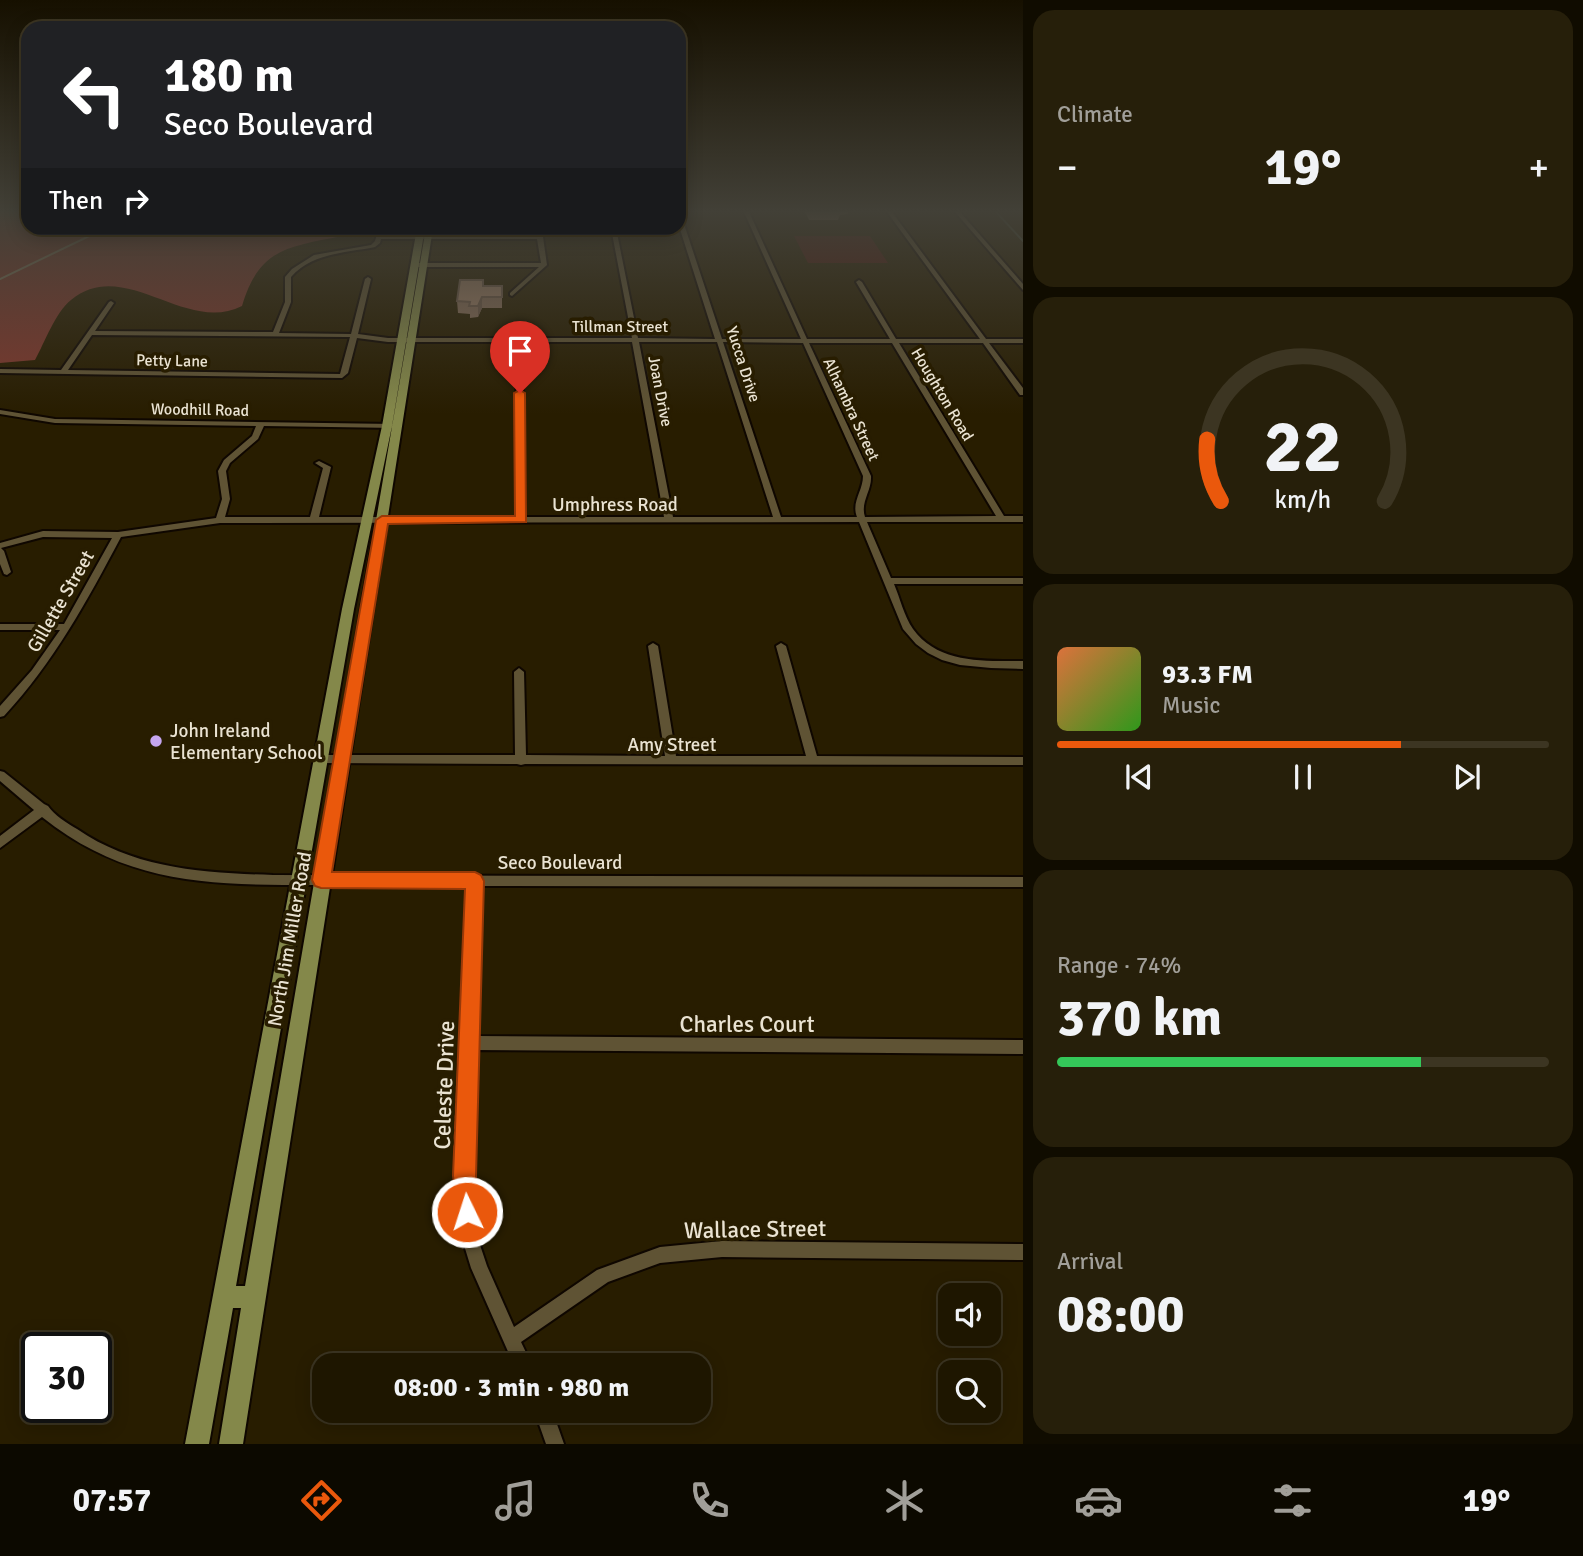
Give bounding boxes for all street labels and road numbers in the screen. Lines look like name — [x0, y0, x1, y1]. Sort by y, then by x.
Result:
street label: Tillman Street — [572, 317, 669, 337]
street label: Yucca Drive — [721, 324, 765, 405]
street label: Houghton Road — [906, 344, 978, 445]
street label: Petty Lane — [136, 350, 208, 372]
street label: Joan Drive — [643, 354, 677, 428]
street label: Alhambra Street — [818, 355, 884, 464]
street label: Woodhill Road — [151, 399, 249, 421]
street label: Umphress Road — [552, 493, 678, 517]
street label: Gillette Street — [22, 546, 100, 657]
street label: Amy Street — [627, 733, 717, 757]
street label: North Jim Miller Road — [263, 850, 317, 1028]
street label: Seco Boulevard — [498, 851, 622, 875]
street label: Charles Court — [680, 1010, 814, 1039]
street label: Celeste Drive — [428, 1020, 461, 1150]
street label: Wallace Street — [684, 1214, 826, 1245]

